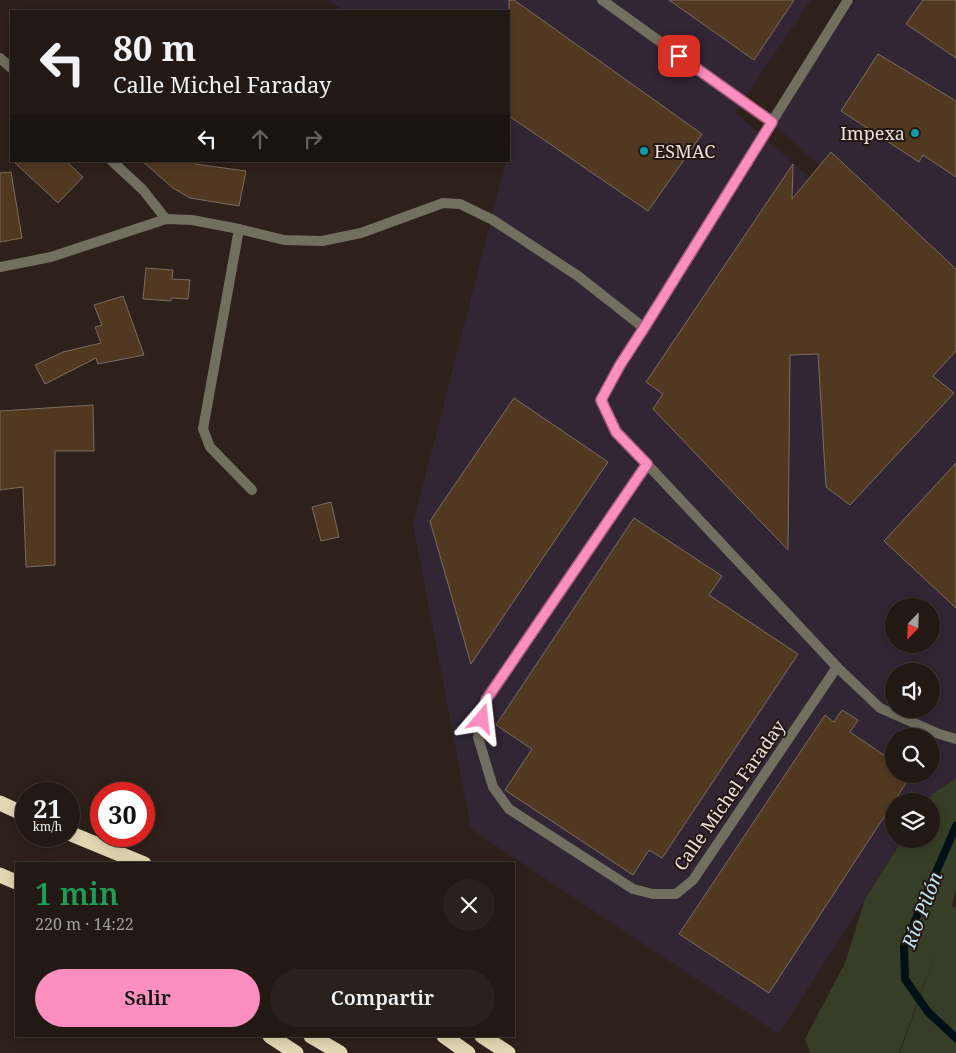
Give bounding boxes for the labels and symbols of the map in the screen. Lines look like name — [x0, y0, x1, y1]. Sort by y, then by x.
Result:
pin — [658, 35, 700, 77]
place label: Impexa — [840, 121, 905, 145]
marker: Impexa — [909, 127, 921, 139]
place label: ESMAC — [654, 139, 715, 163]
marker: ESMAC — [638, 145, 650, 157]
north arrow — [885, 598, 940, 652]
position arrow — [455, 692, 507, 744]
street label: Calle Michel Faraday — [668, 714, 791, 875]
speed limit sign: 30 — [90, 782, 155, 847]
water label: Río Pilón — [895, 867, 949, 953]

